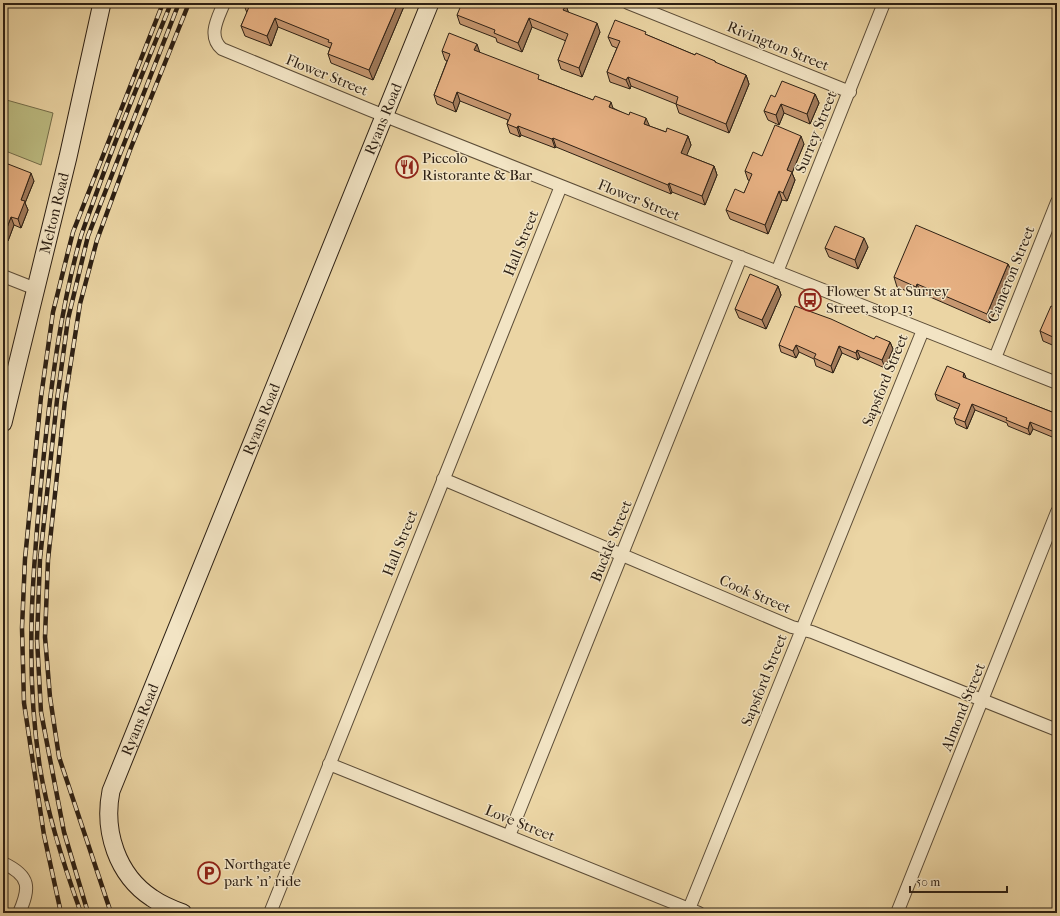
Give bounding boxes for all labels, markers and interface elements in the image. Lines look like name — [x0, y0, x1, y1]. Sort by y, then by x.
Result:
street label: Rivington Street — [724, 17, 832, 75]
street label: Flower Street — [283, 50, 371, 100]
street label: Ryans Road — [360, 80, 406, 158]
street label: Surrey Street — [791, 88, 841, 176]
place label: Piccolo Ristorante & Bar — [422, 149, 533, 184]
restaurant icon: Piccolo Ristorante & Bar — [394, 154, 420, 180]
street label: Melton Road — [36, 170, 73, 256]
street label: Flower Street — [595, 175, 683, 225]
street label: Hall Street — [500, 207, 543, 279]
street label: Cameron Street — [984, 223, 1039, 325]
place label: Flower St at Surrey Street, stop 13 — [826, 282, 950, 317]
bus stop icon: Flower St at Surrey Street, stop 13 — [797, 287, 823, 313]
street label: Sapsford Street — [858, 331, 912, 429]
street label: Ryans Road — [239, 380, 284, 458]
street label: Buckle Street — [586, 497, 636, 585]
street label: Hall Street — [379, 507, 422, 579]
street label: Cook Street — [717, 571, 794, 617]
street label: Sapsford Street — [737, 631, 791, 729]
street label: Almond Street — [937, 660, 989, 755]
street label: Ryans Road — [117, 680, 163, 758]
street label: Love Street — [482, 801, 558, 845]
place label: Northgate park 'n' ride — [223, 855, 301, 890]
parking icon: Northgate park 'n' ride — [196, 860, 222, 886]
scale bar — [910, 868, 1007, 894]
text: 50 m — [916, 875, 940, 889]

